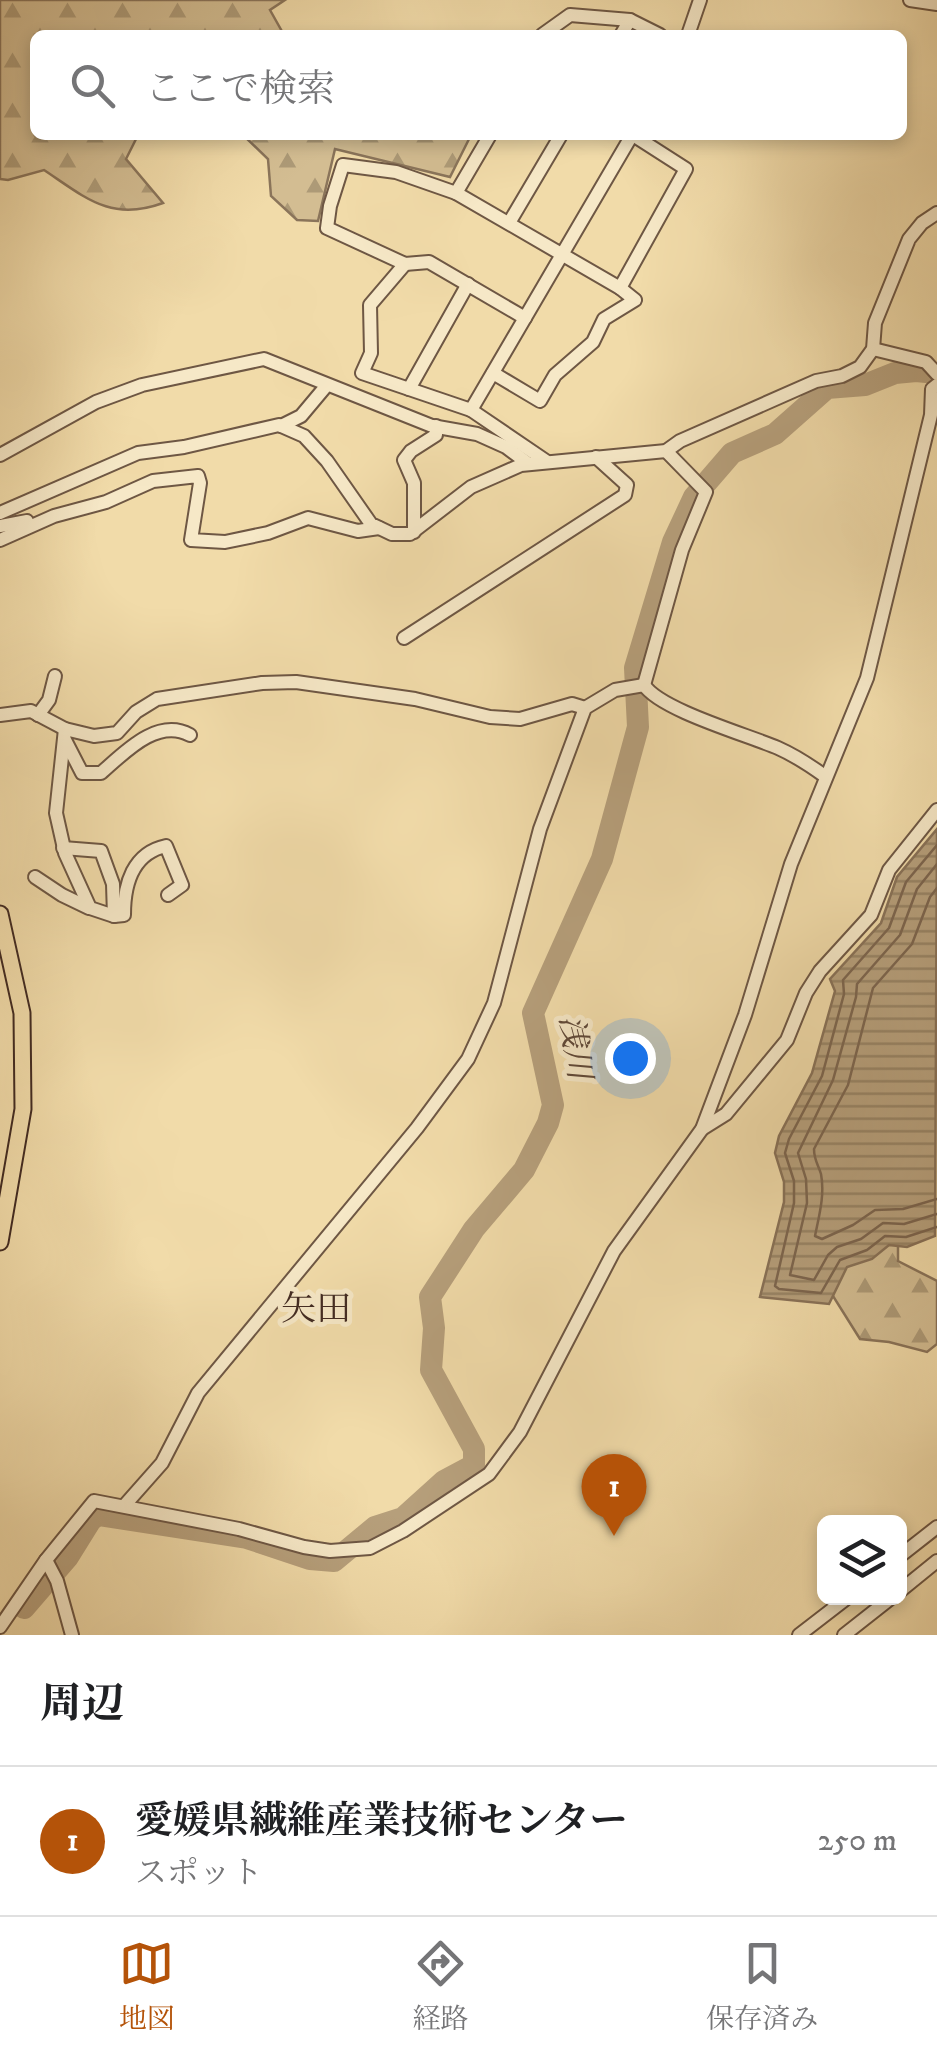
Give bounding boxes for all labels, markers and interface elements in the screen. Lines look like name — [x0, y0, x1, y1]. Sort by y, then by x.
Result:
search box — [30, 30, 907, 140]
icon: search — [65, 58, 120, 113]
text: ここで検索 — [145, 66, 335, 114]
water label: 浅川 — [549, 1013, 599, 1085]
your location — [605, 1033, 656, 1084]
district label: 矢田 — [281, 1288, 351, 1332]
pin: 1 — [582, 1454, 646, 1536]
map controls — [817, 1515, 907, 1605]
button: layers — [817, 1515, 907, 1605]
text: 周辺 — [40, 1679, 124, 1731]
text: 愛媛県繊維産業技術センター — [135, 1798, 627, 1846]
text: 1 — [67, 1821, 78, 1861]
text: 250 m — [817, 1821, 897, 1861]
text: スポット — [135, 1854, 263, 1894]
tab: 地図 — [119, 1936, 175, 2037]
tab: 経路 — [412, 1936, 468, 2037]
tab: 保存済み — [706, 1936, 818, 2037]

